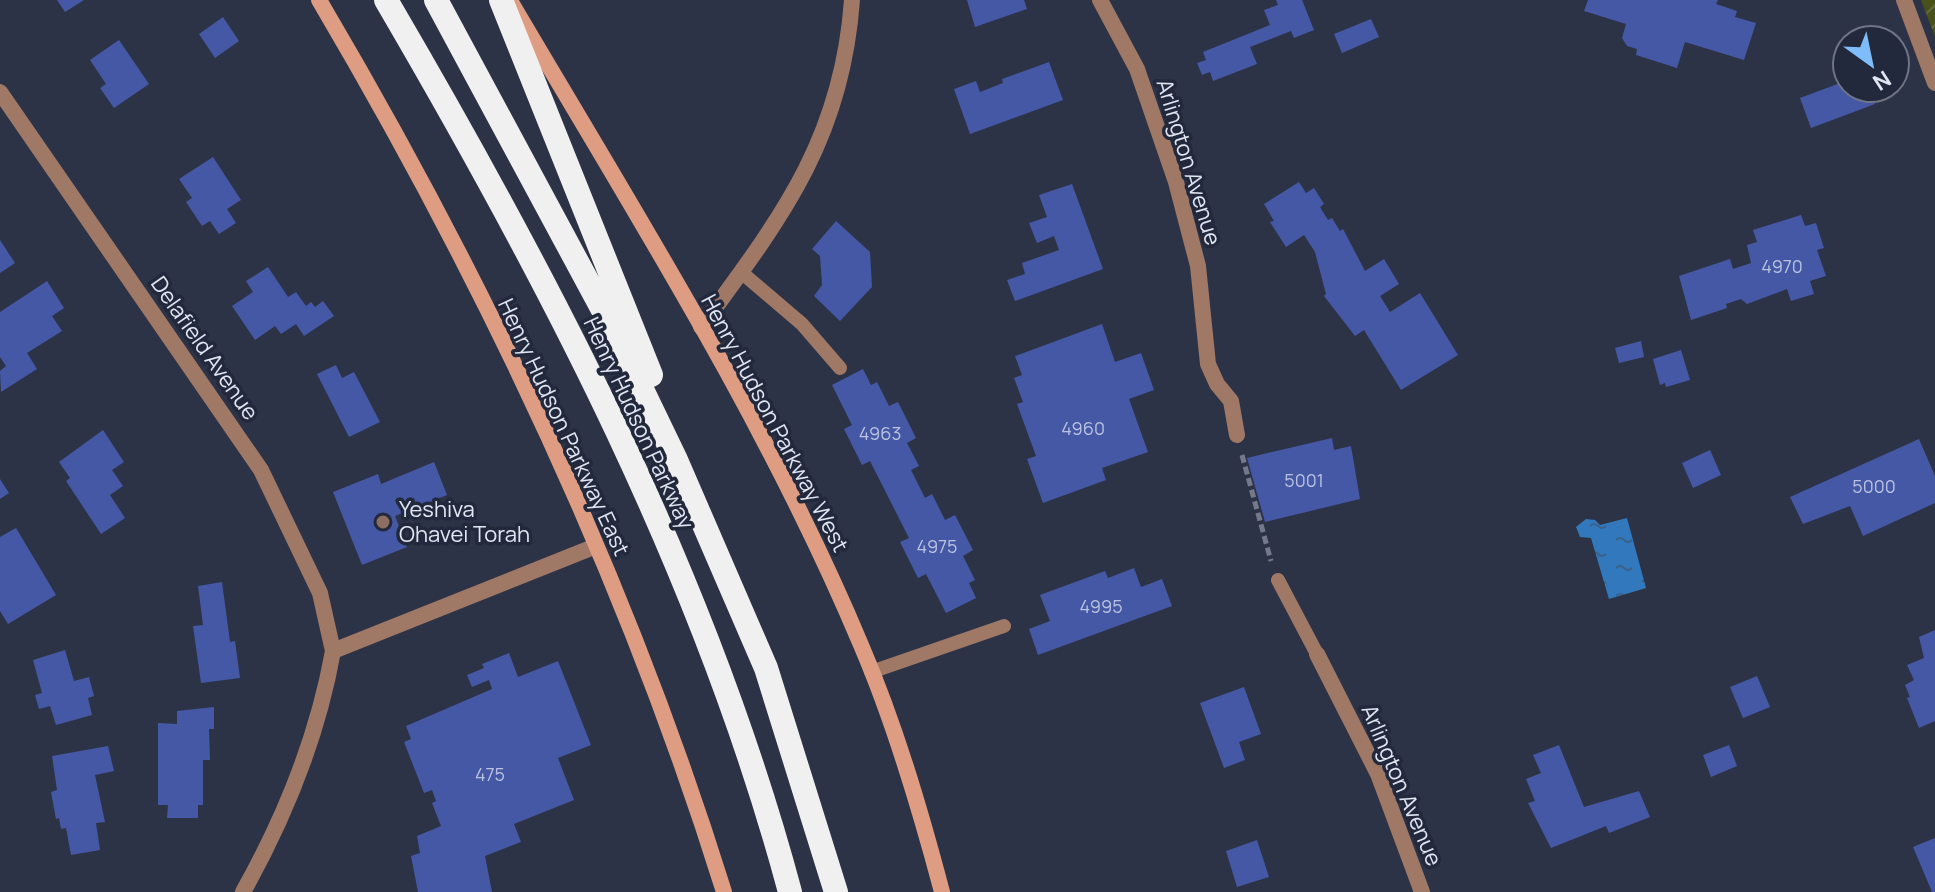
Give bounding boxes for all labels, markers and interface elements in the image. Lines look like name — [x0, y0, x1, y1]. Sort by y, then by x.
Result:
north arrow — [1831, 24, 1911, 104]
text: N — [1867, 64, 1897, 98]
street label: Arlington Avenue — [1149, 75, 1229, 249]
house number: 4970 — [1761, 254, 1803, 278]
street label: Delafield Avenue — [144, 270, 266, 426]
street label: Henry Hudson Parkway West — [694, 289, 856, 557]
street label: Henry Hudson Parkway East — [491, 294, 637, 561]
street label: Henry Hudson Parkway — [577, 312, 702, 534]
house number: 4960 — [1061, 416, 1105, 440]
house number: 4963 — [859, 421, 901, 445]
house number: 5001 — [1284, 468, 1324, 492]
house number: 5000 — [1852, 474, 1896, 498]
place label: Yeshiva Ohavei Torah — [399, 494, 530, 549]
marker: Yeshiva Ohavei Torah — [374, 513, 392, 531]
house number: 4975 — [917, 534, 957, 558]
house number: 4995 — [1079, 594, 1123, 618]
street label: Arlington Avenue — [1355, 700, 1450, 870]
house number: 475 — [475, 762, 505, 786]

